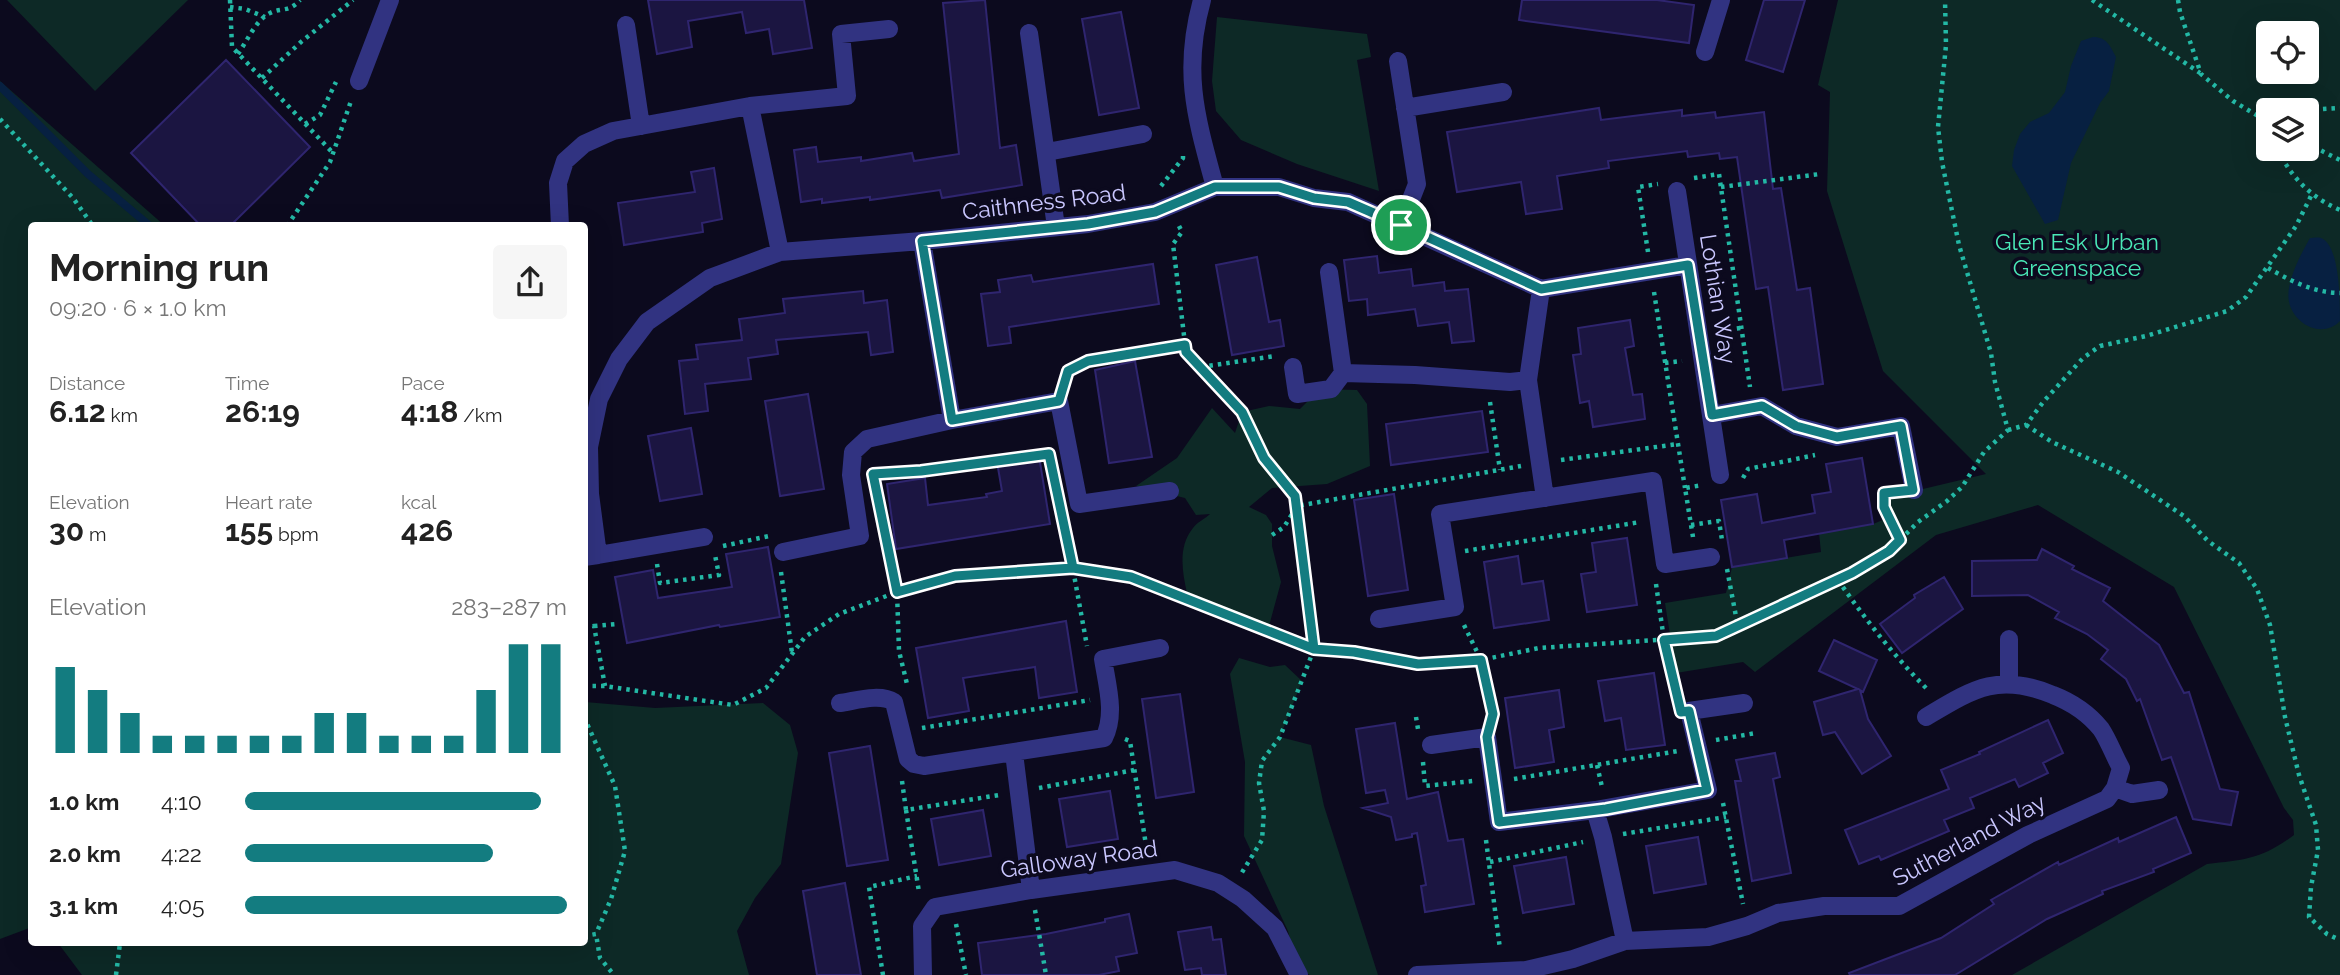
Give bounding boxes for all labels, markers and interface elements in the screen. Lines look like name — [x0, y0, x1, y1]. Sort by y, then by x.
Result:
map controls — [2256, 21, 2319, 161]
button: locate — [2256, 21, 2319, 84]
button: layers — [2256, 98, 2319, 161]
street label: Caithness Road — [961, 178, 1127, 225]
pin — [1371, 195, 1431, 255]
icon: arrive — [1382, 206, 1420, 244]
park label: Glen Esk Urban Greenspace — [1995, 228, 2159, 281]
street label: Lothian Way — [1695, 232, 1742, 366]
text: Morning run — [49, 245, 269, 290]
button: share — [493, 245, 567, 319]
text: 09:20 · 6 × 1.0 km — [49, 294, 227, 321]
text: Distance — [49, 372, 125, 394]
text: Time — [225, 372, 269, 394]
text: Pace — [401, 372, 445, 394]
text: 6.12 — [49, 394, 106, 429]
text: 26:19 — [225, 394, 300, 429]
text: 4:18 — [401, 394, 458, 429]
text: km — [106, 404, 138, 426]
text: /km — [458, 404, 502, 426]
text: Elevation — [49, 491, 130, 513]
text: Heart rate — [225, 491, 313, 513]
text: kcal — [401, 491, 437, 513]
text: 30 — [49, 513, 84, 548]
text: 155 — [225, 513, 273, 548]
text: 426 — [401, 513, 453, 548]
text: m — [84, 523, 106, 545]
text: bpm — [273, 523, 319, 545]
text: Elevation — [49, 593, 147, 620]
text: 283–287 m — [451, 593, 567, 620]
text: 1.0 km — [49, 788, 119, 815]
text: 4:10 — [161, 788, 202, 815]
street label: Sutherland Way — [1888, 788, 2050, 891]
street label: Galloway Road — [999, 834, 1159, 883]
text: 2.0 km — [49, 840, 121, 867]
text: 4:22 — [161, 840, 202, 867]
text: 3.1 km — [49, 892, 118, 919]
text: 4:05 — [161, 892, 205, 919]

